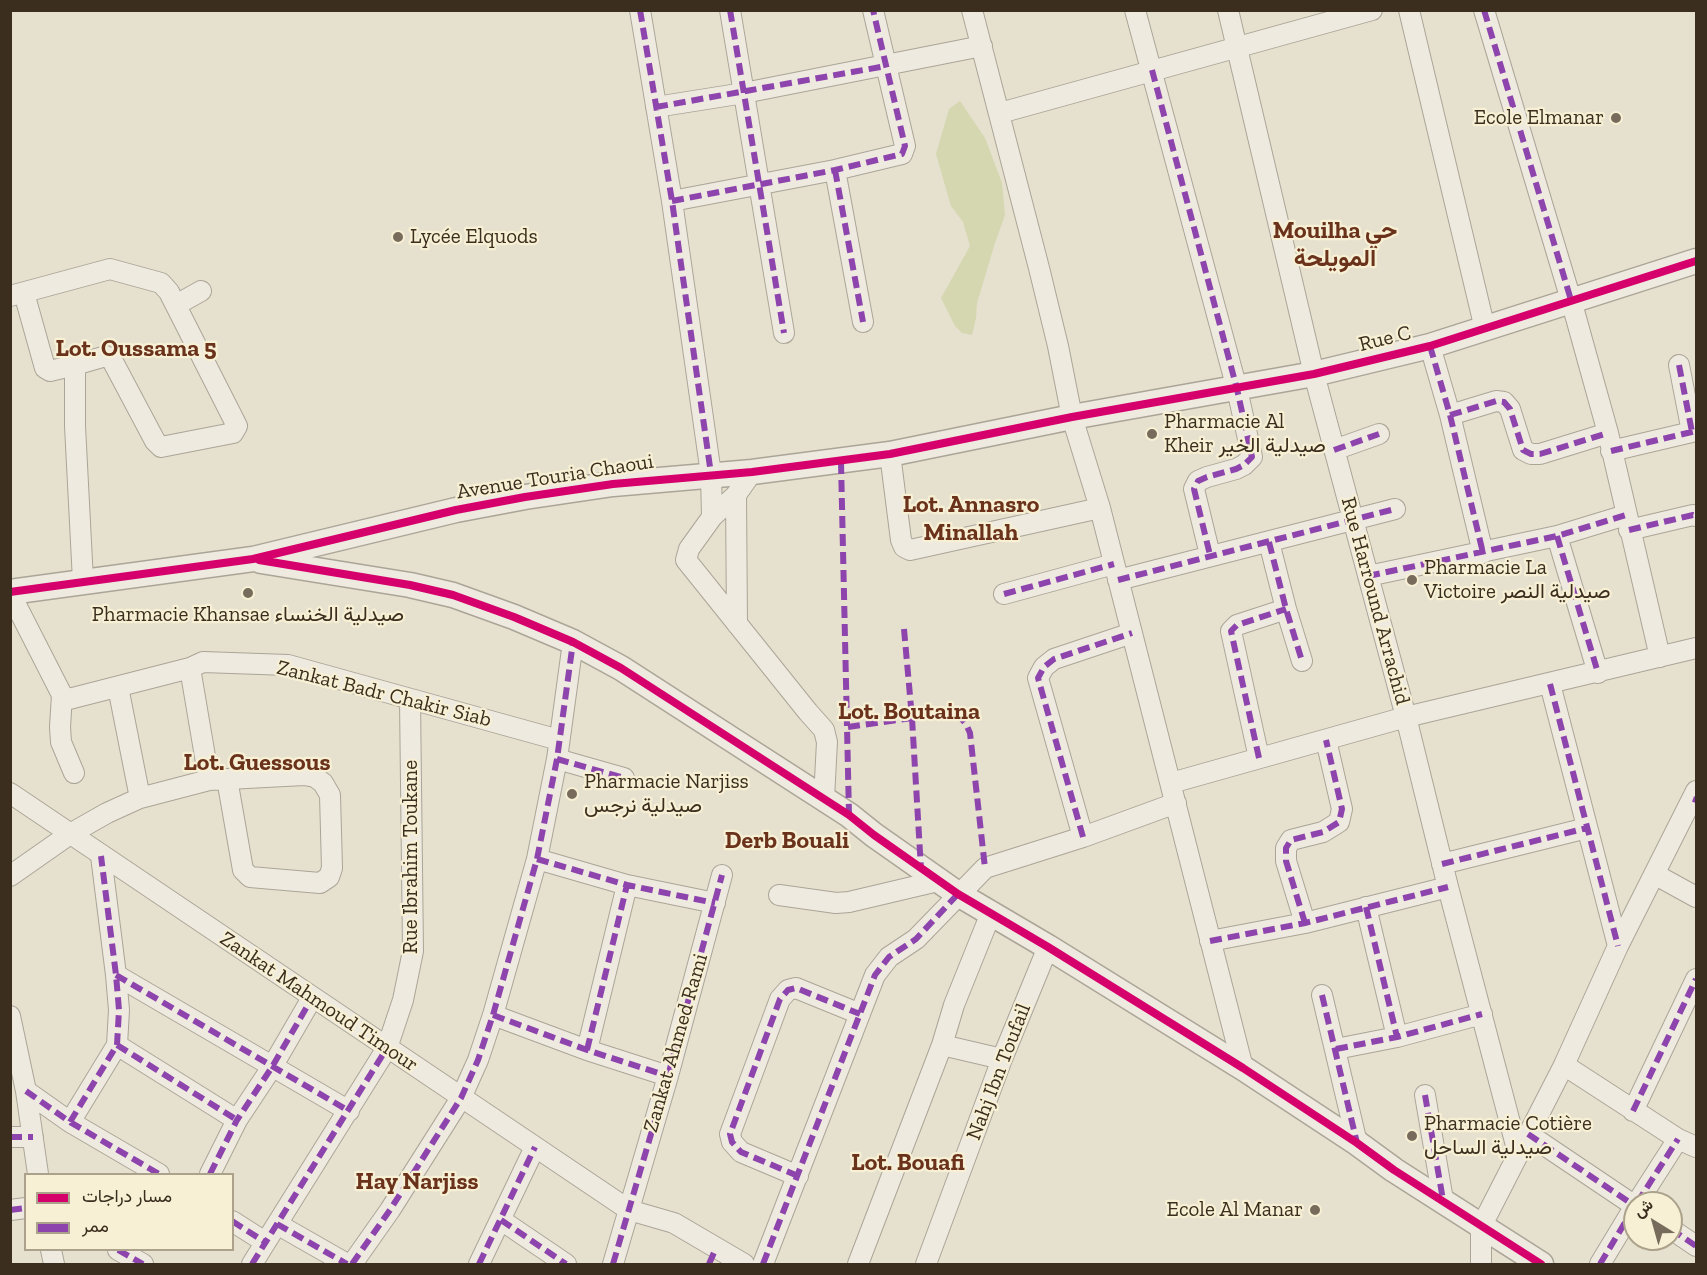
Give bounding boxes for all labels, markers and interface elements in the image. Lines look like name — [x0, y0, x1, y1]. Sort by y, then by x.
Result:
place label: Ecole Elmanar — [1474, 105, 1604, 131]
marker: Ecole Elmanar — [1609, 111, 1623, 125]
district label: Mouilha حي المويلحة — [1273, 217, 1397, 273]
place label: Lycée Elquods — [410, 224, 538, 250]
marker: Lycée Elquods — [391, 230, 405, 244]
street label: Rue C — [1356, 320, 1414, 358]
district label: Lot. Oussama 5 — [56, 335, 216, 363]
place label: Pharmacie Al Kheir صيدلية الخير — [1164, 409, 1326, 459]
marker: Pharmacie Al Kheir صيدلية الخير — [1145, 427, 1159, 441]
street label: Avenue Touria Chaoui — [455, 449, 655, 505]
district label: Lot. Annasro Minallah — [903, 491, 1039, 547]
street label: Rue Harround Arrachid — [1335, 494, 1415, 708]
place label: Pharmacie La Victoire صيدلية النصر — [1424, 555, 1611, 605]
marker: Pharmacie La Victoire صيدلية النصر — [1405, 573, 1419, 587]
marker: Pharmacie Khansae صيدلية الخنساء — [241, 586, 255, 600]
place label: Pharmacie Khansae صيدلية الخنساء — [92, 602, 404, 628]
street label: Zankat Badr Chakir Siab — [274, 655, 494, 733]
district label: Lot. Boutaina — [838, 698, 980, 726]
district label: Lot. Guessous — [183, 749, 331, 777]
street label: Rue Ibrahim Toukane — [398, 760, 424, 954]
place label: Pharmacie Narjiss صيدلية نرجس — [584, 769, 749, 819]
marker: Pharmacie Narjiss صيدلية نرجس — [565, 787, 579, 801]
district label: Derb Bouali — [725, 827, 849, 855]
street label: Zankat Mahmoud Timour — [215, 926, 423, 1078]
street label: Zankat Ahmed Rami — [638, 951, 714, 1135]
street label: Nahj Ibn Toufail — [961, 1000, 1037, 1144]
place label: Pharmacie Cotière صيدلية الساحل — [1424, 1111, 1592, 1161]
marker: Pharmacie Cotière صيدلية الساحل — [1405, 1129, 1419, 1143]
district label: Lot. Bouafi — [851, 1149, 965, 1177]
district label: Hay Narjiss — [356, 1168, 478, 1196]
legend — [24, 1173, 234, 1251]
text: مسار دراجات — [82, 1185, 172, 1207]
north arrow — [1623, 1191, 1683, 1251]
text: ش — [1630, 1194, 1656, 1221]
place label: Ecole Al Manar — [1167, 1197, 1303, 1223]
marker: Ecole Al Manar — [1308, 1203, 1322, 1217]
text: ممر — [82, 1215, 109, 1237]

